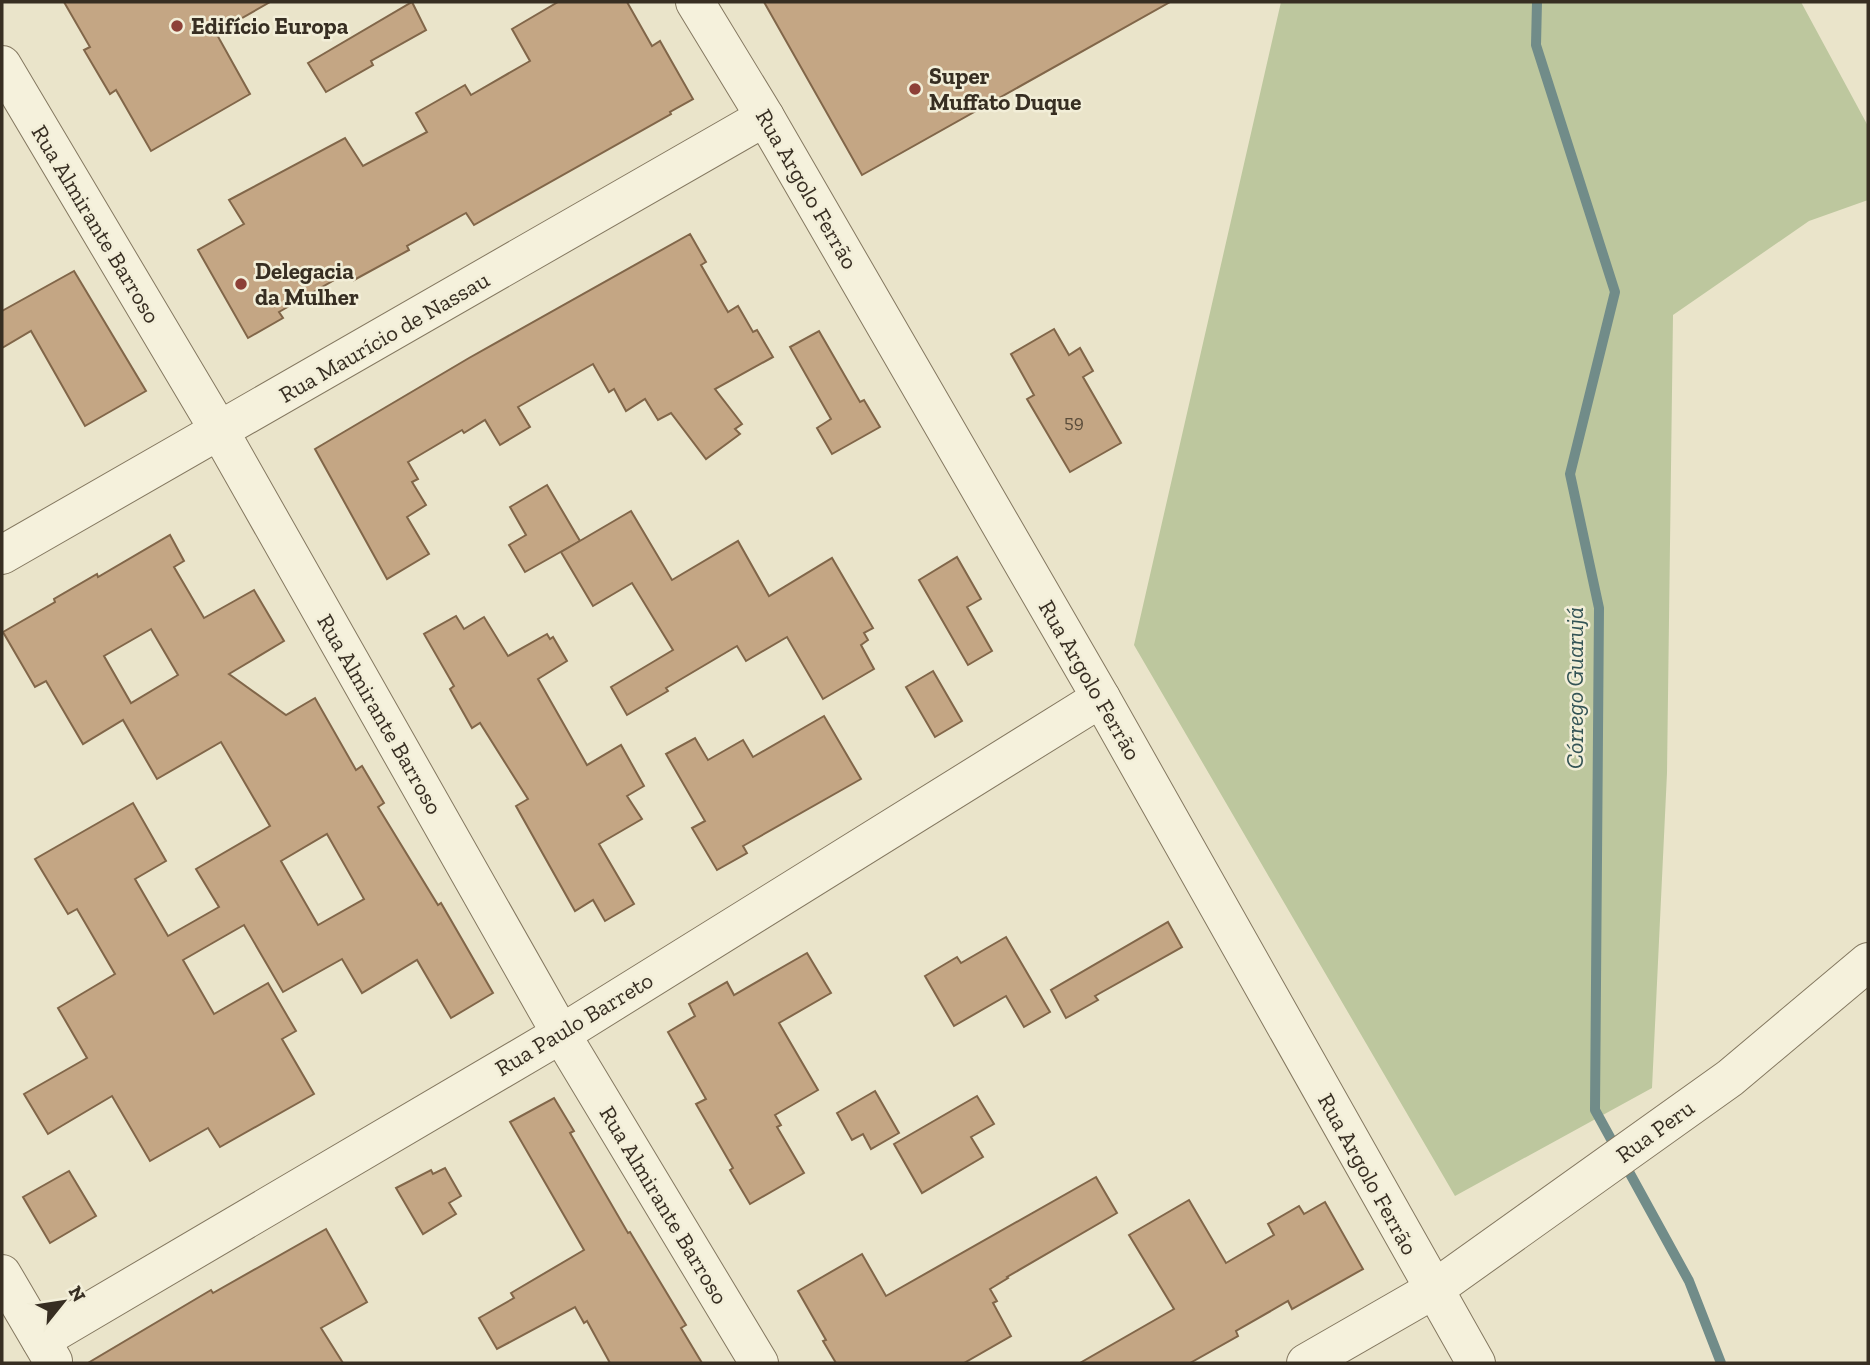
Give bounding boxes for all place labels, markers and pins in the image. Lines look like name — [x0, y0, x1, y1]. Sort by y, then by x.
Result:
place label: Edifício Europa — [191, 12, 349, 40]
marker: Edifício Europa — [169, 18, 185, 34]
place label: Super Muffato Duque — [929, 62, 1081, 116]
marker: Super Muffato Duque — [907, 81, 923, 97]
place label: Delegacia da Mulher — [255, 257, 359, 311]
marker: Delegacia da Mulher — [233, 276, 249, 292]

